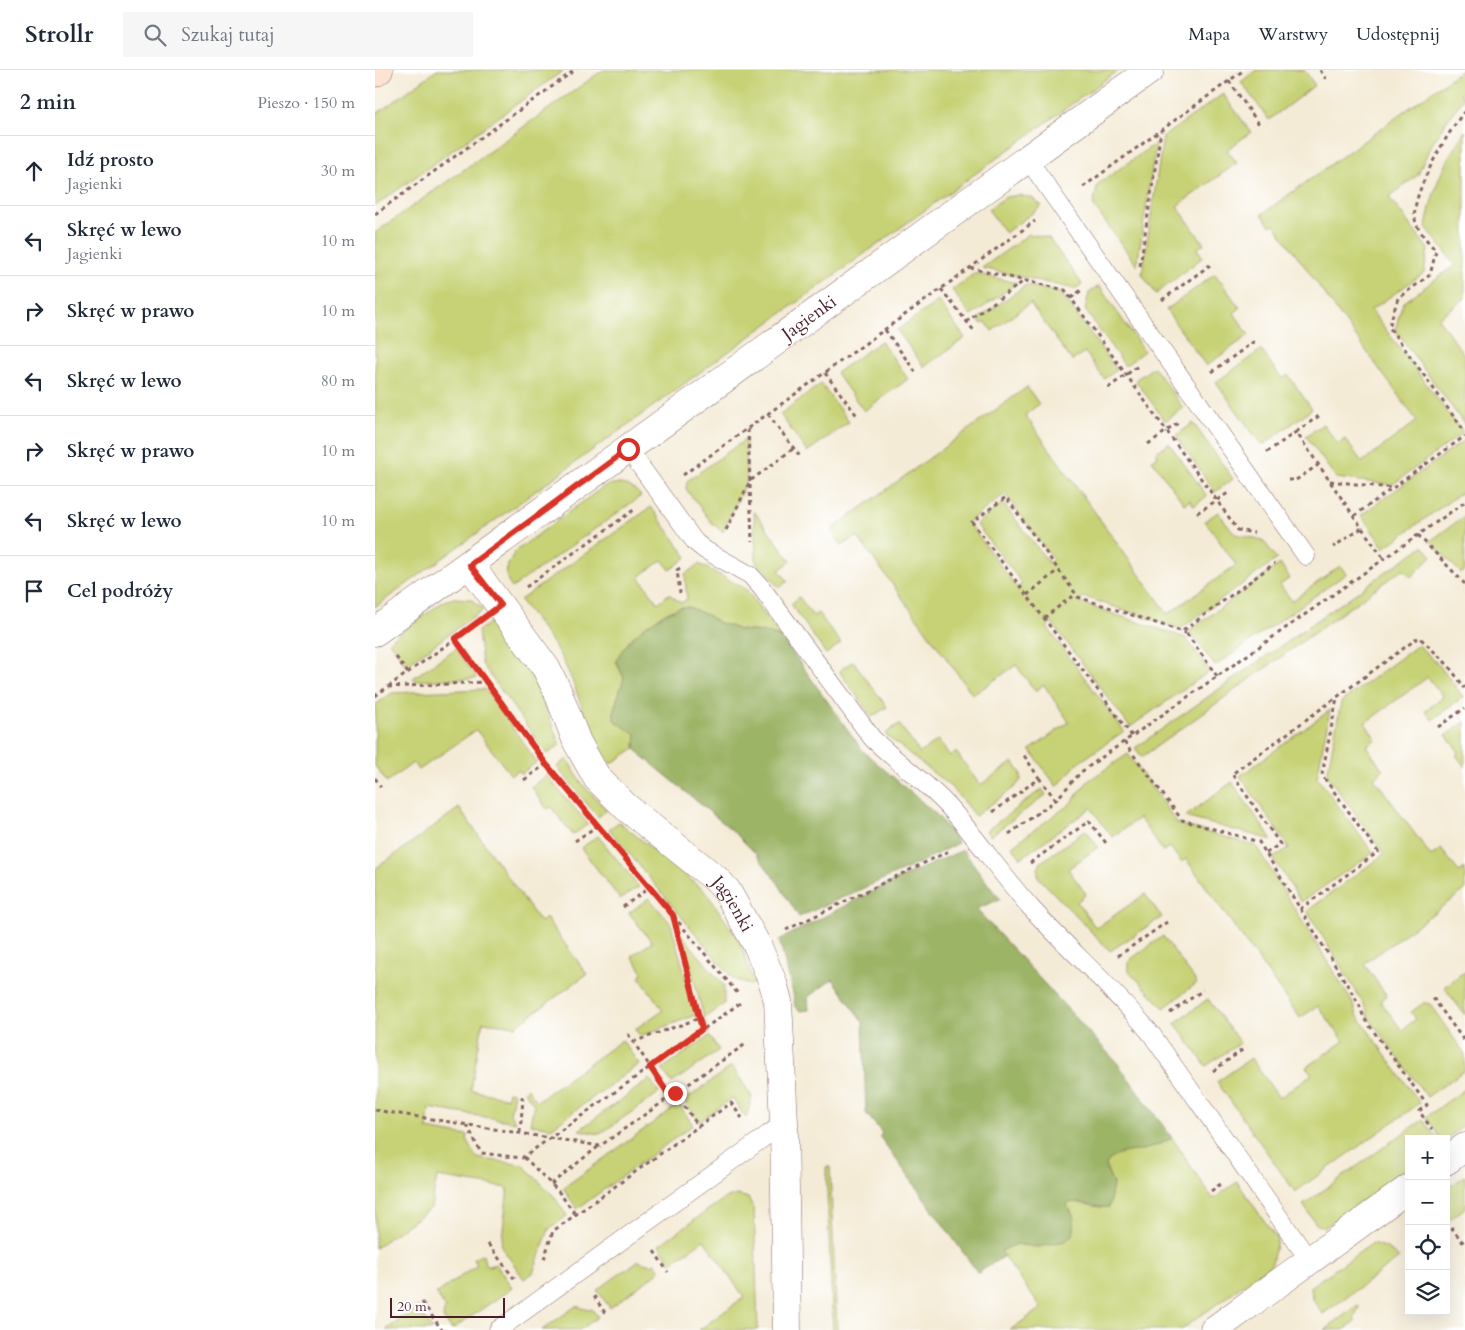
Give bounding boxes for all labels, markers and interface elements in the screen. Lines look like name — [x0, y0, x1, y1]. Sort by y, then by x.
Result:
search box — [123, 12, 473, 57]
text: Strollr — [25, 18, 93, 51]
icon: search — [141, 21, 169, 49]
text: Szukaj tutaj — [181, 22, 275, 48]
text: Mapa — [1188, 22, 1230, 47]
text: Warstwy — [1258, 22, 1328, 47]
text: Udostępnij — [1356, 22, 1440, 47]
text: 2 min — [20, 88, 76, 117]
text: Pieszo · 150 m — [258, 92, 355, 114]
text: Idź prosto — [67, 147, 154, 173]
icon: ahead — [20, 157, 48, 185]
text: 30 m — [321, 160, 355, 182]
text: Jagienki — [67, 173, 122, 195]
text: Skręć w lewo — [67, 217, 182, 243]
icon: left — [20, 227, 48, 255]
text: 10 m — [321, 230, 355, 252]
text: Jagienki — [67, 243, 122, 265]
street label: Jagienki — [774, 289, 841, 347]
icon: right — [20, 297, 48, 325]
text: Skręć w prawo — [67, 298, 194, 324]
text: 10 m — [321, 300, 355, 322]
icon: left — [20, 367, 48, 395]
text: Skręć w lewo — [67, 368, 182, 394]
text: 80 m — [321, 370, 355, 392]
icon: right — [20, 437, 48, 465]
text: Skręć w prawo — [67, 438, 194, 464]
route start — [617, 438, 640, 461]
text: 10 m — [321, 440, 355, 462]
icon: left — [20, 507, 48, 535]
text: Skręć w lewo — [67, 508, 182, 534]
text: 10 m — [321, 510, 355, 532]
icon: arrive — [20, 577, 48, 605]
text: Cel podróży — [67, 578, 173, 604]
street label: Jagienki — [704, 868, 760, 936]
route end — [664, 1082, 687, 1105]
map controls — [1405, 1135, 1450, 1315]
button: + — [1405, 1135, 1450, 1180]
button: − — [1405, 1180, 1450, 1225]
button: locate — [1405, 1225, 1450, 1270]
button: layers — [1405, 1270, 1450, 1315]
scale bar — [390, 1295, 505, 1318]
text: 20 m — [397, 1297, 427, 1316]

